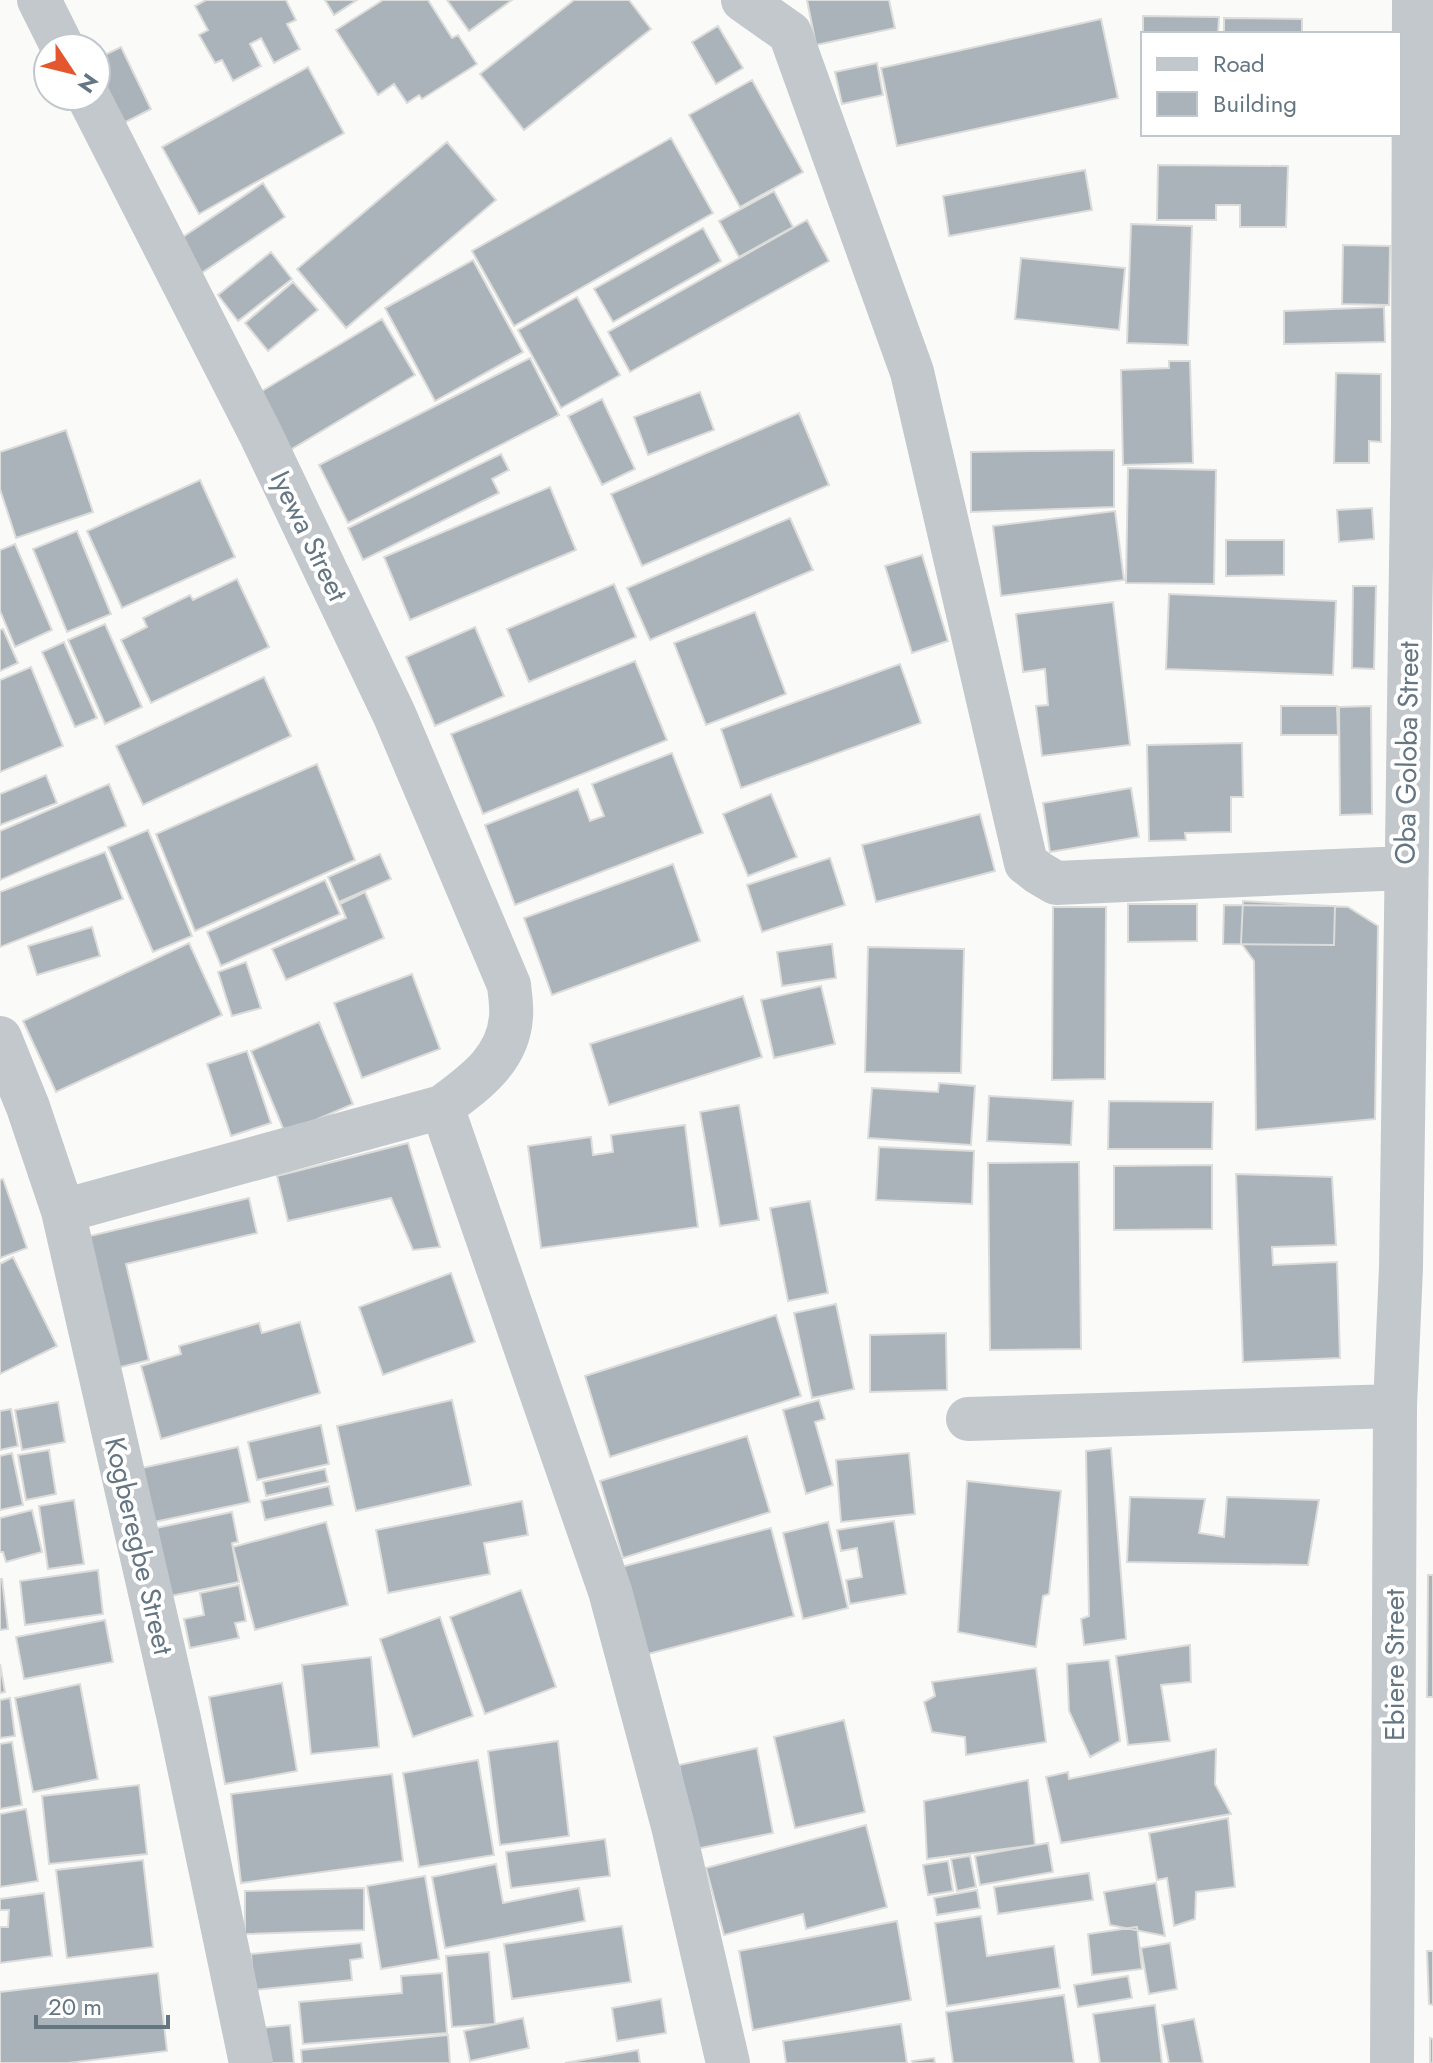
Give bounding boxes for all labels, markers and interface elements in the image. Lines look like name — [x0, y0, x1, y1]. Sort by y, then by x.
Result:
north arrow — [32, 32, 112, 112]
legend — [1141, 32, 1401, 136]
text: Road — [1213, 46, 1265, 81]
text: N — [70, 67, 106, 100]
text: Building — [1213, 86, 1297, 121]
street label: Iyewa Street — [260, 464, 358, 608]
street label: Oba Goloba Street — [1385, 641, 1429, 865]
street label: Kogberegbe Street — [94, 1433, 184, 1659]
street label: Ebiere Street — [1374, 1589, 1415, 1741]
scale bar — [36, 1979, 168, 2029]
text: 20 m — [48, 1989, 102, 2024]

